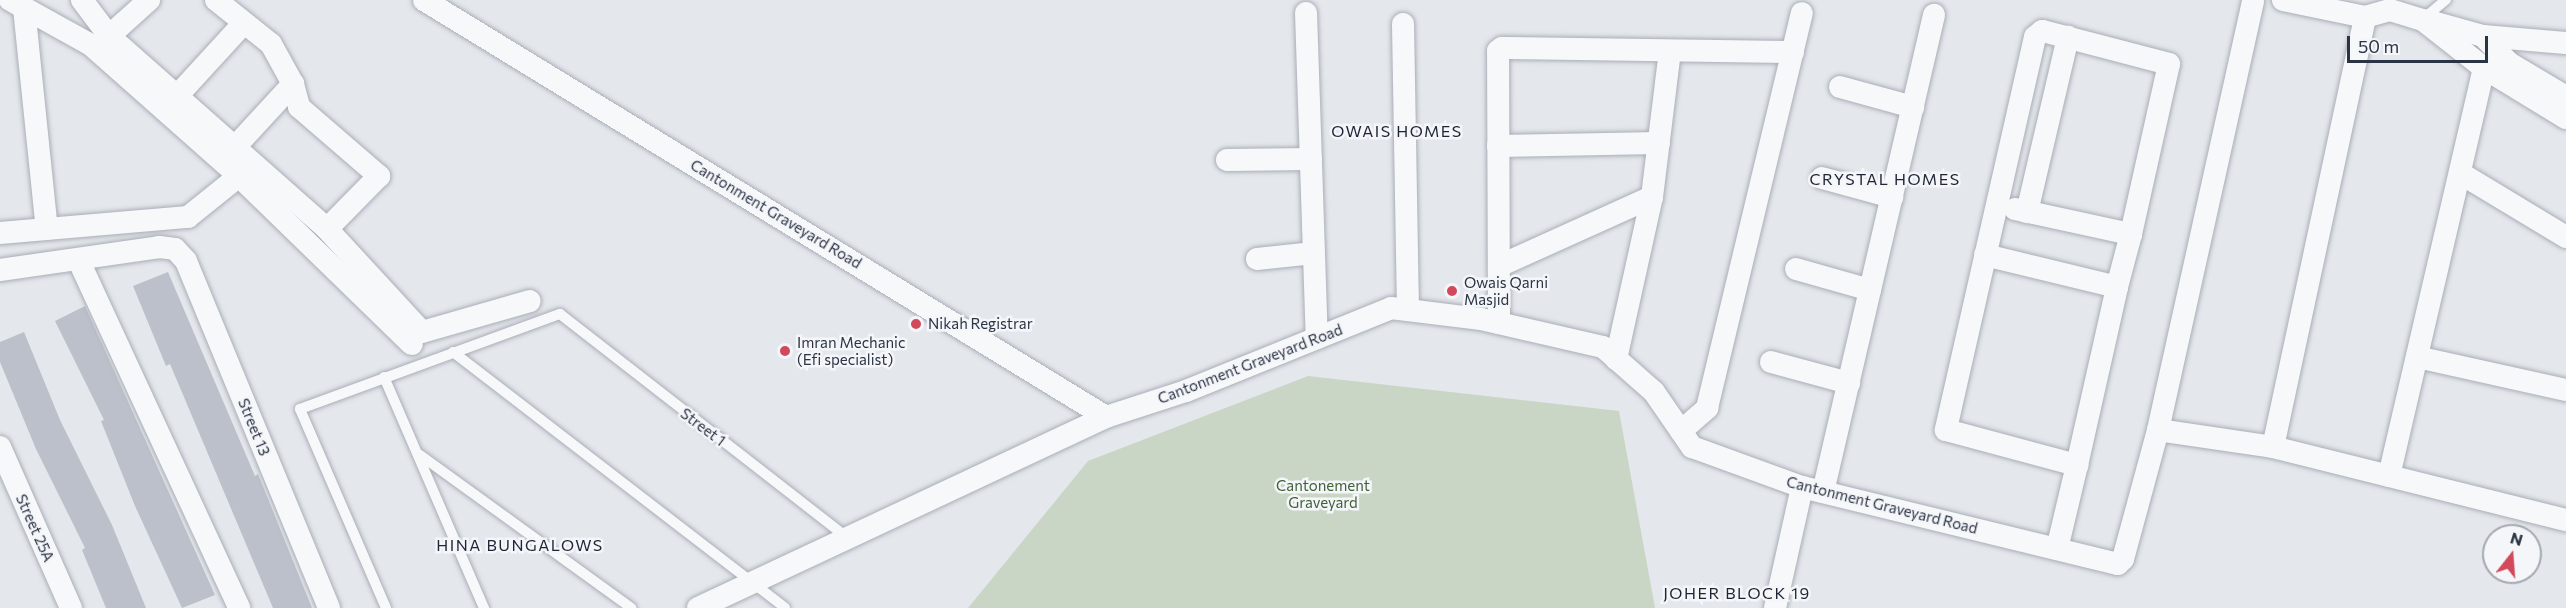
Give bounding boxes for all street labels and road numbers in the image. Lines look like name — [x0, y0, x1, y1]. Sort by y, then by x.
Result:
street label: Cantonment Graveyard Road — [687, 156, 865, 272]
street label: Cantonment Graveyard Road — [1155, 320, 1345, 408]
street label: Street 13 — [234, 396, 274, 458]
street label: Street 1 — [677, 404, 729, 450]
street label: Cantonment Graveyard Road — [1785, 473, 1979, 537]
street label: Street 25A — [12, 491, 58, 565]

